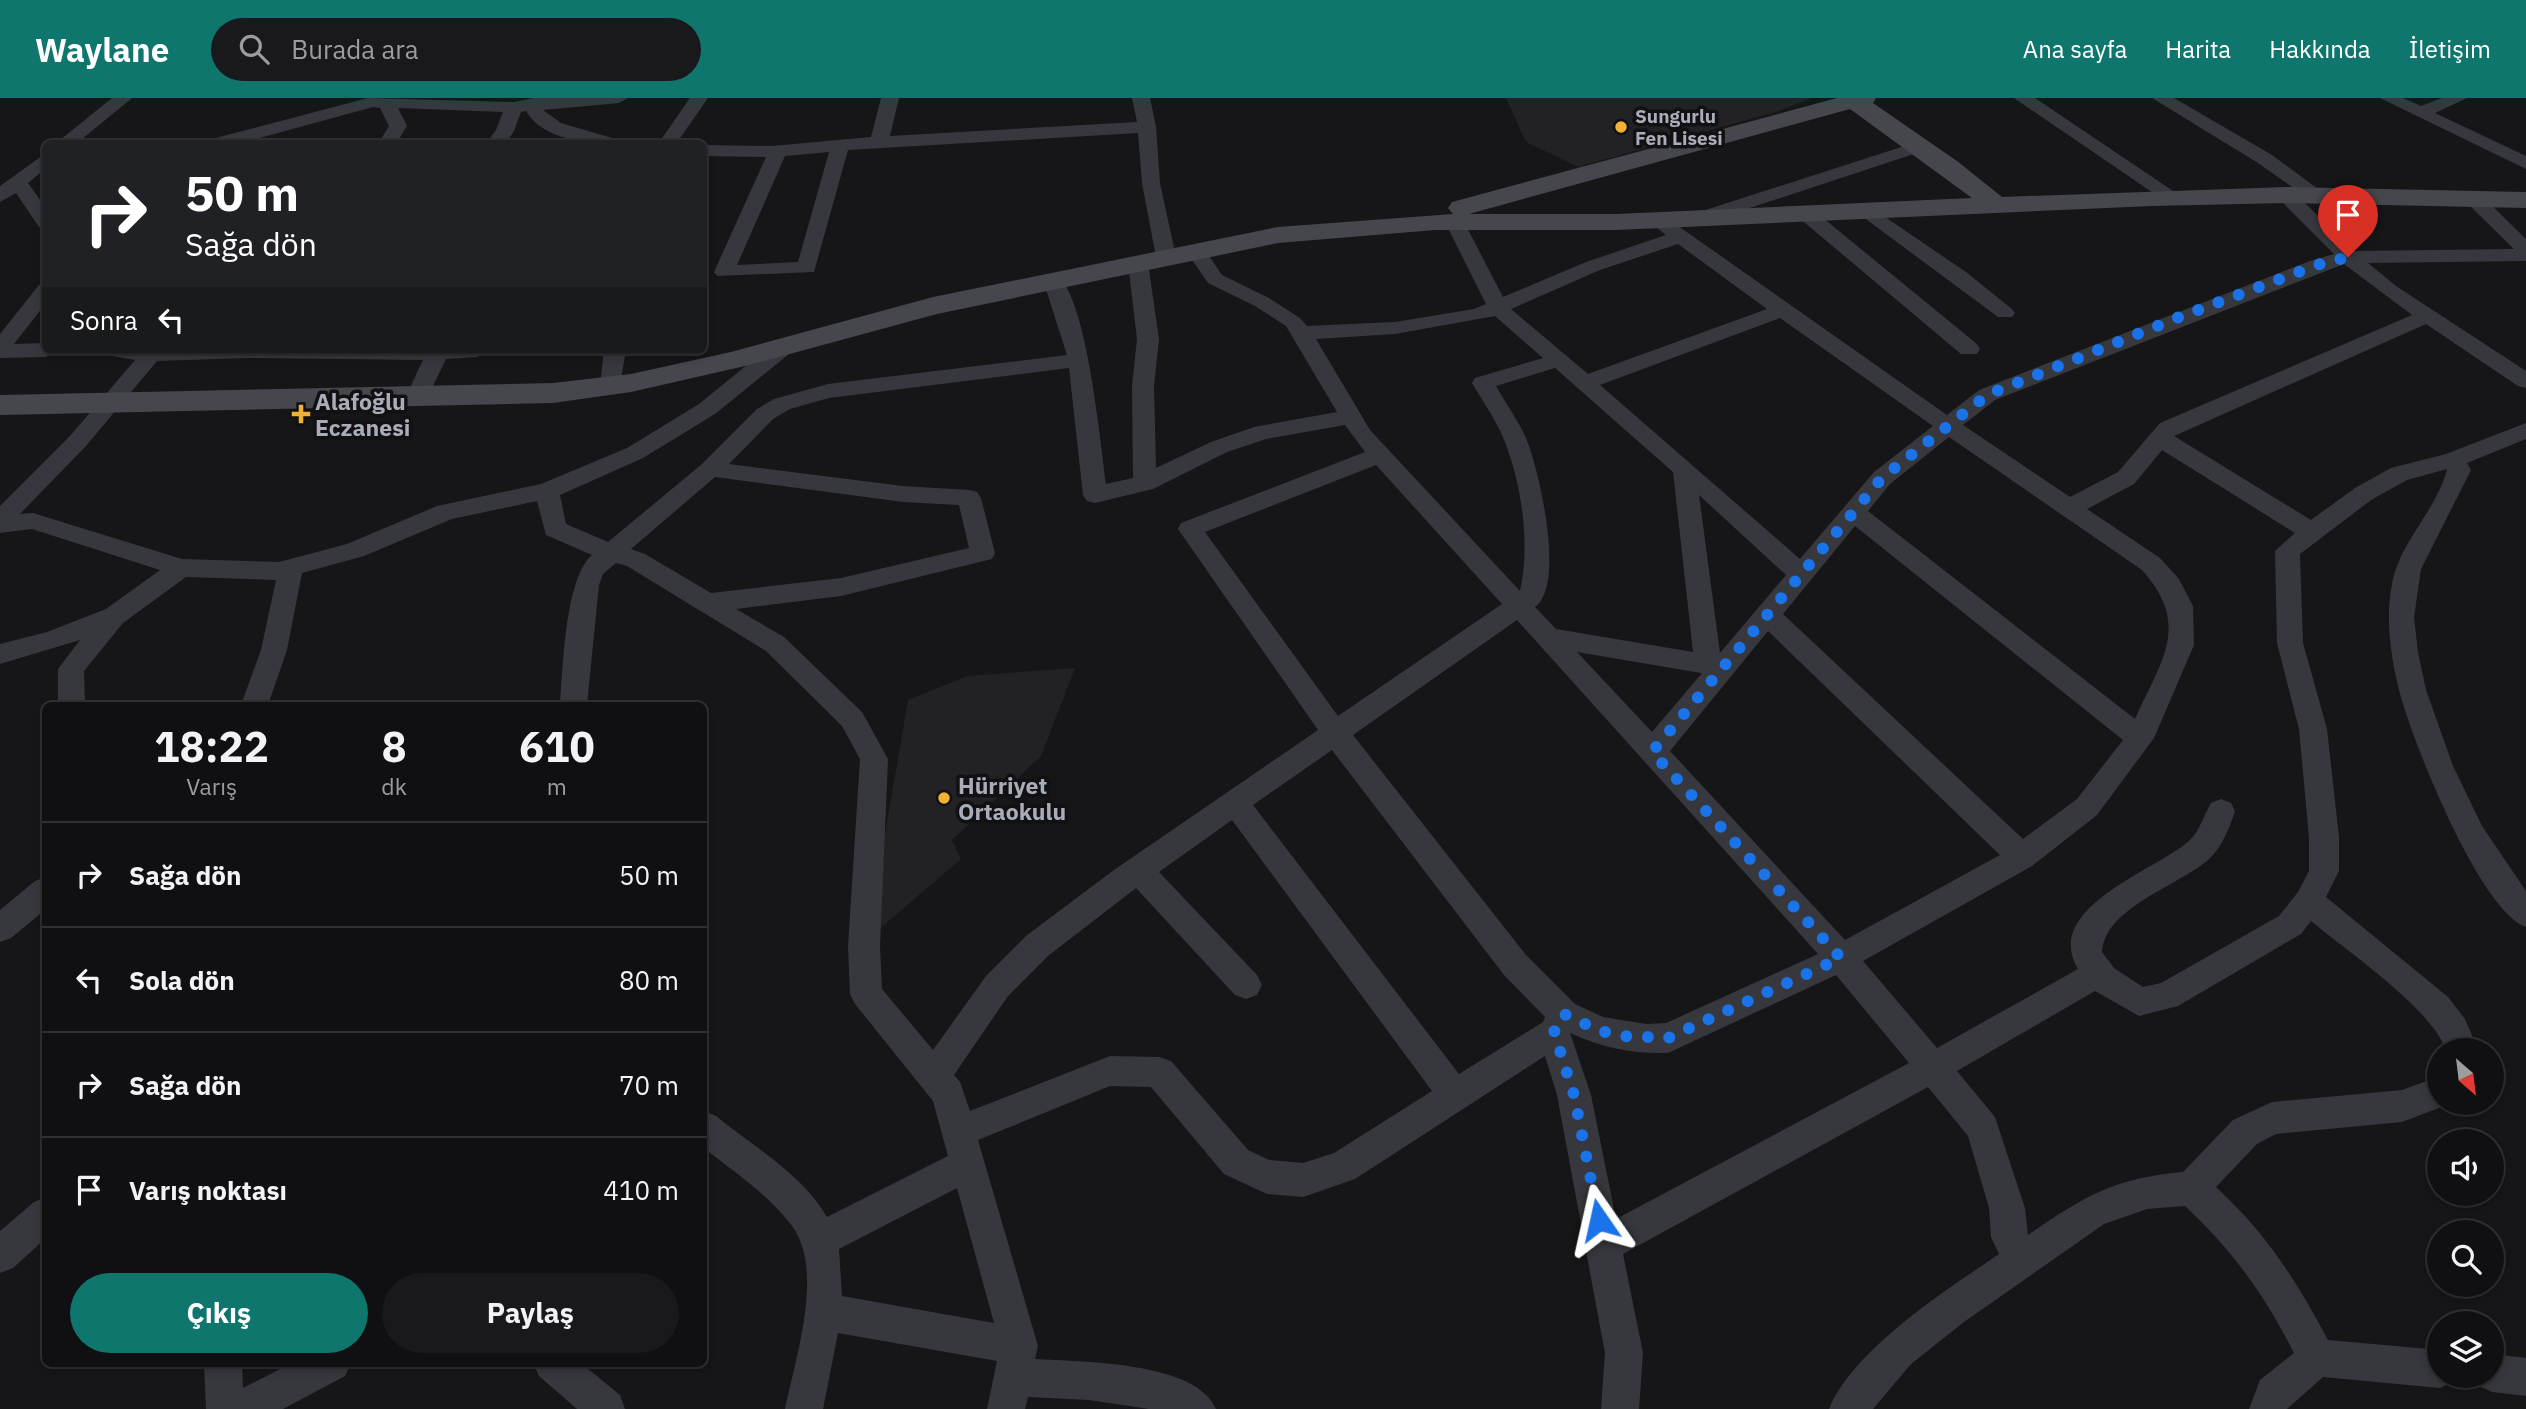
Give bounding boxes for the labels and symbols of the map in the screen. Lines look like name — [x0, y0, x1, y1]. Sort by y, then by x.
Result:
place label: Sungurlu Fen Lisesi — [1635, 104, 1723, 150]
marker: Sungurlu Fen Lisesi — [1613, 119, 1629, 135]
pin — [2318, 185, 2378, 257]
place label: Alafoğlu Eczanesi — [315, 386, 410, 442]
marker: Alafoğlu Eczanesi — [293, 406, 309, 422]
place label: Hürriyet Ortaokulu — [958, 770, 1066, 826]
marker: Hürriyet Ortaokulu — [936, 790, 952, 806]
north arrow — [2427, 1038, 2504, 1115]
position arrow — [1562, 1183, 1636, 1257]

